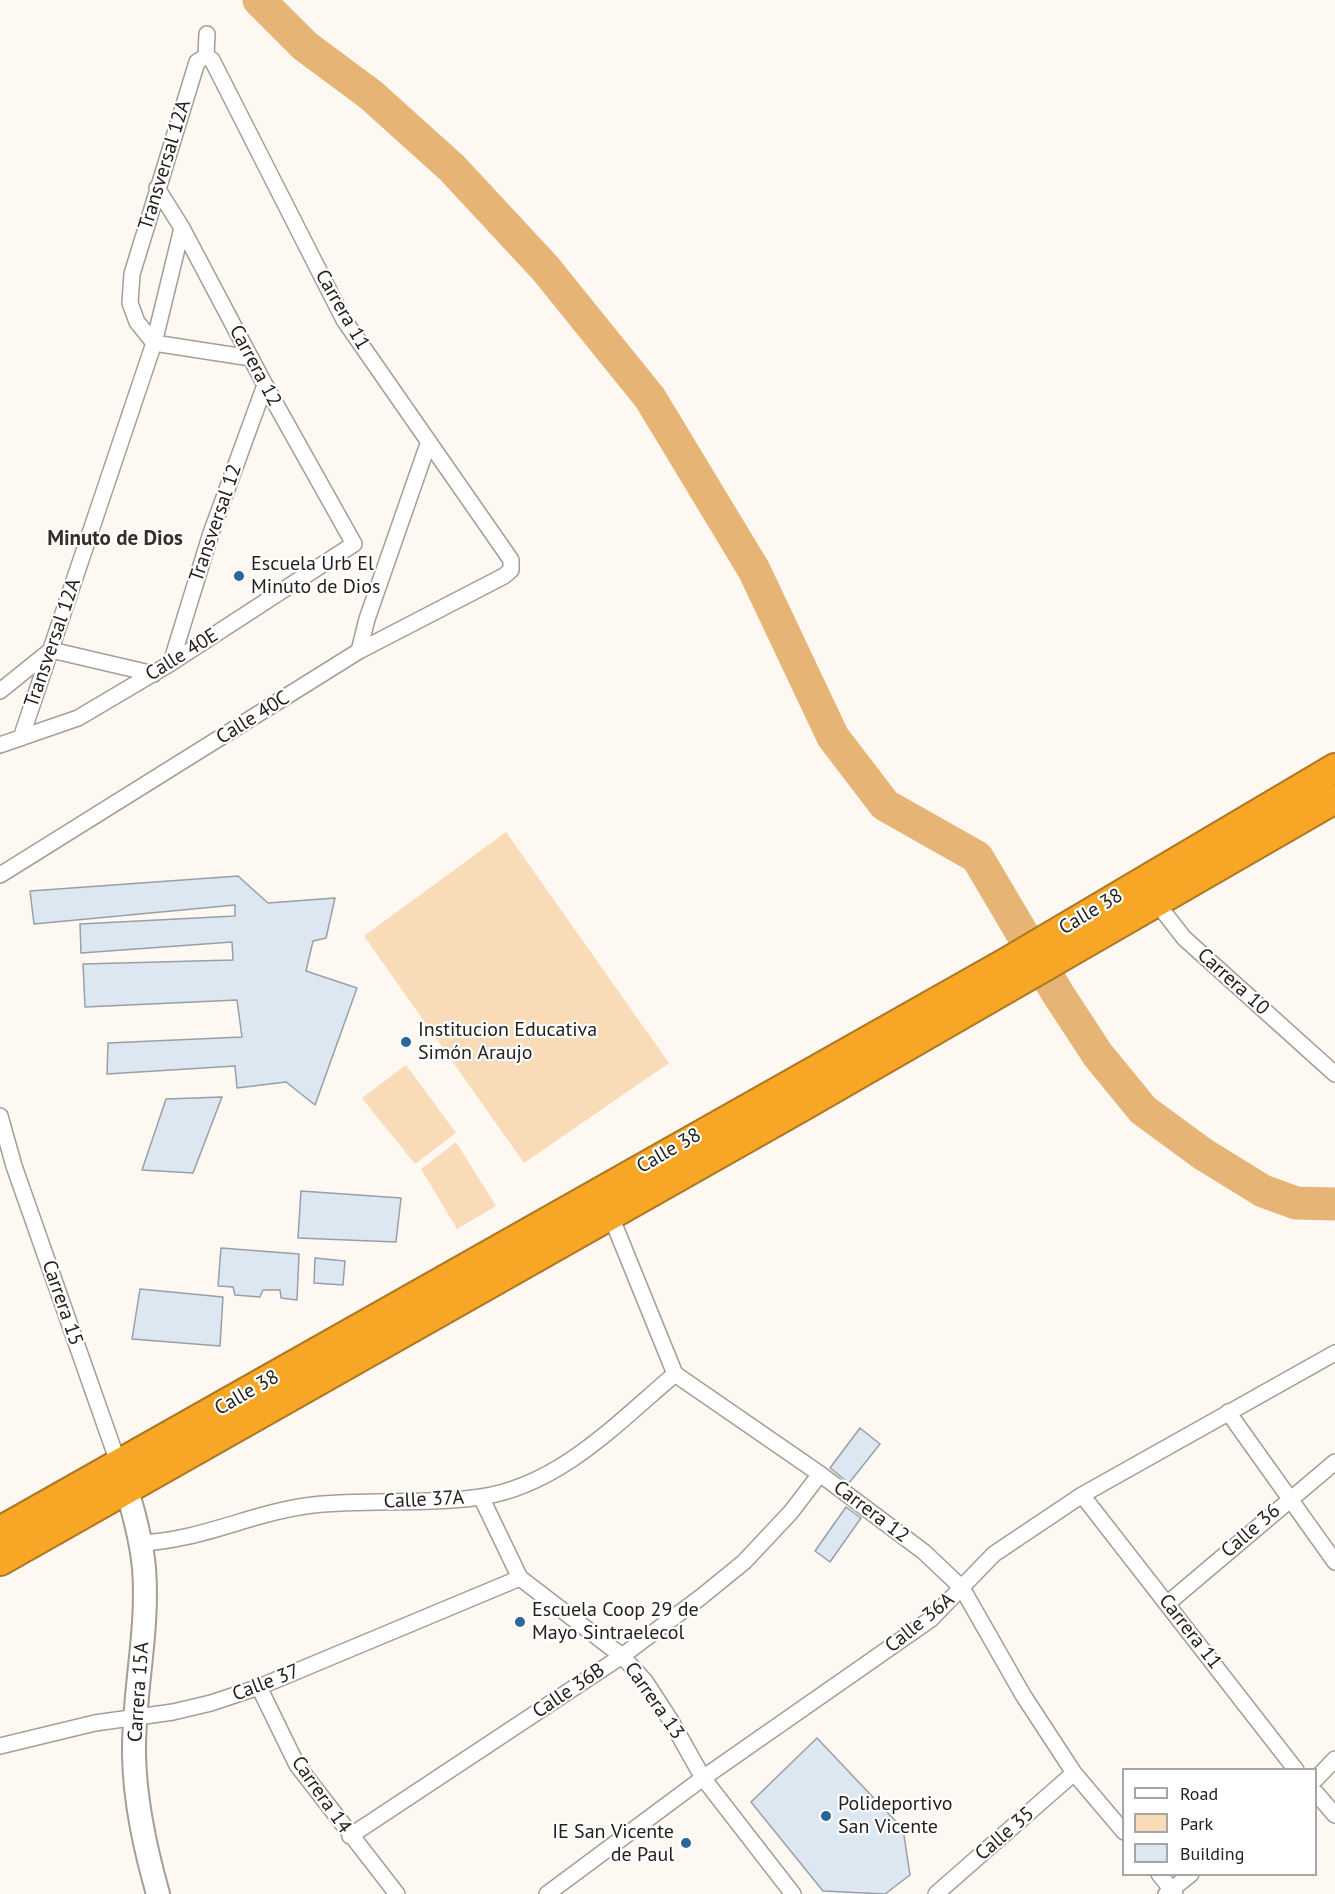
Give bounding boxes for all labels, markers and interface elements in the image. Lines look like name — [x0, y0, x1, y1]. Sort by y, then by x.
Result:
street label: Transversal 12A — [134, 97, 196, 233]
street label: Carrera 11 — [309, 266, 375, 354]
street label: Carrera 12 — [224, 321, 286, 411]
street label: Transversal 12 — [185, 461, 247, 585]
district label: Minuto de Dios — [47, 526, 183, 552]
place label: Escuela Urb El Minuto de Dios — [251, 552, 380, 599]
marker: Escuela Urb El Minuto de Dios — [232, 569, 246, 583]
street label: Transversal 12A — [20, 576, 86, 710]
street label: Calle 40E — [141, 623, 223, 687]
street label: Calle 40C — [212, 686, 294, 750]
street label: Calle 38 — [1055, 884, 1127, 940]
street label: Carrera 10 — [1192, 943, 1274, 1021]
place label: Institucion Educativa Simón Araujo — [418, 1018, 597, 1065]
marker: Institucion Educativa Simón Araujo — [399, 1035, 413, 1049]
street label: Calle 38 — [633, 1123, 705, 1179]
street label: Carrera 15 — [36, 1257, 88, 1349]
street label: Calle 38 — [211, 1365, 283, 1421]
street label: Carrera 12 — [828, 1476, 914, 1548]
street label: Calle 37A — [383, 1486, 465, 1514]
street label: Calle 36 — [1217, 1499, 1285, 1563]
street label: Calle 36A — [881, 1588, 959, 1658]
street label: Carrera 11 — [1153, 1590, 1227, 1674]
place label: Escuela Coop 29 de Mayo Sintraelecol — [532, 1598, 699, 1645]
marker: Escuela Coop 29 de Mayo Sintraelecol — [513, 1615, 527, 1629]
street label: Carrera 15A — [124, 1641, 154, 1743]
street label: Calle 36B — [528, 1658, 610, 1724]
street label: Carrera 13 — [619, 1658, 689, 1744]
street label: Calle 37 — [229, 1659, 303, 1707]
street label: Carrera 14 — [286, 1752, 356, 1838]
legend — [1122, 1768, 1317, 1876]
text: Road — [1180, 1782, 1218, 1805]
place label: Polideportivo San Vicente — [838, 1792, 953, 1839]
street label: Calle 35 — [971, 1802, 1039, 1866]
marker: Polideportivo San Vicente — [819, 1809, 833, 1823]
text: Park — [1180, 1812, 1213, 1835]
place label: IE San Vicente de Paul — [552, 1820, 674, 1867]
marker: IE San Vicente de Paul — [679, 1836, 693, 1850]
text: Building — [1180, 1842, 1244, 1865]

